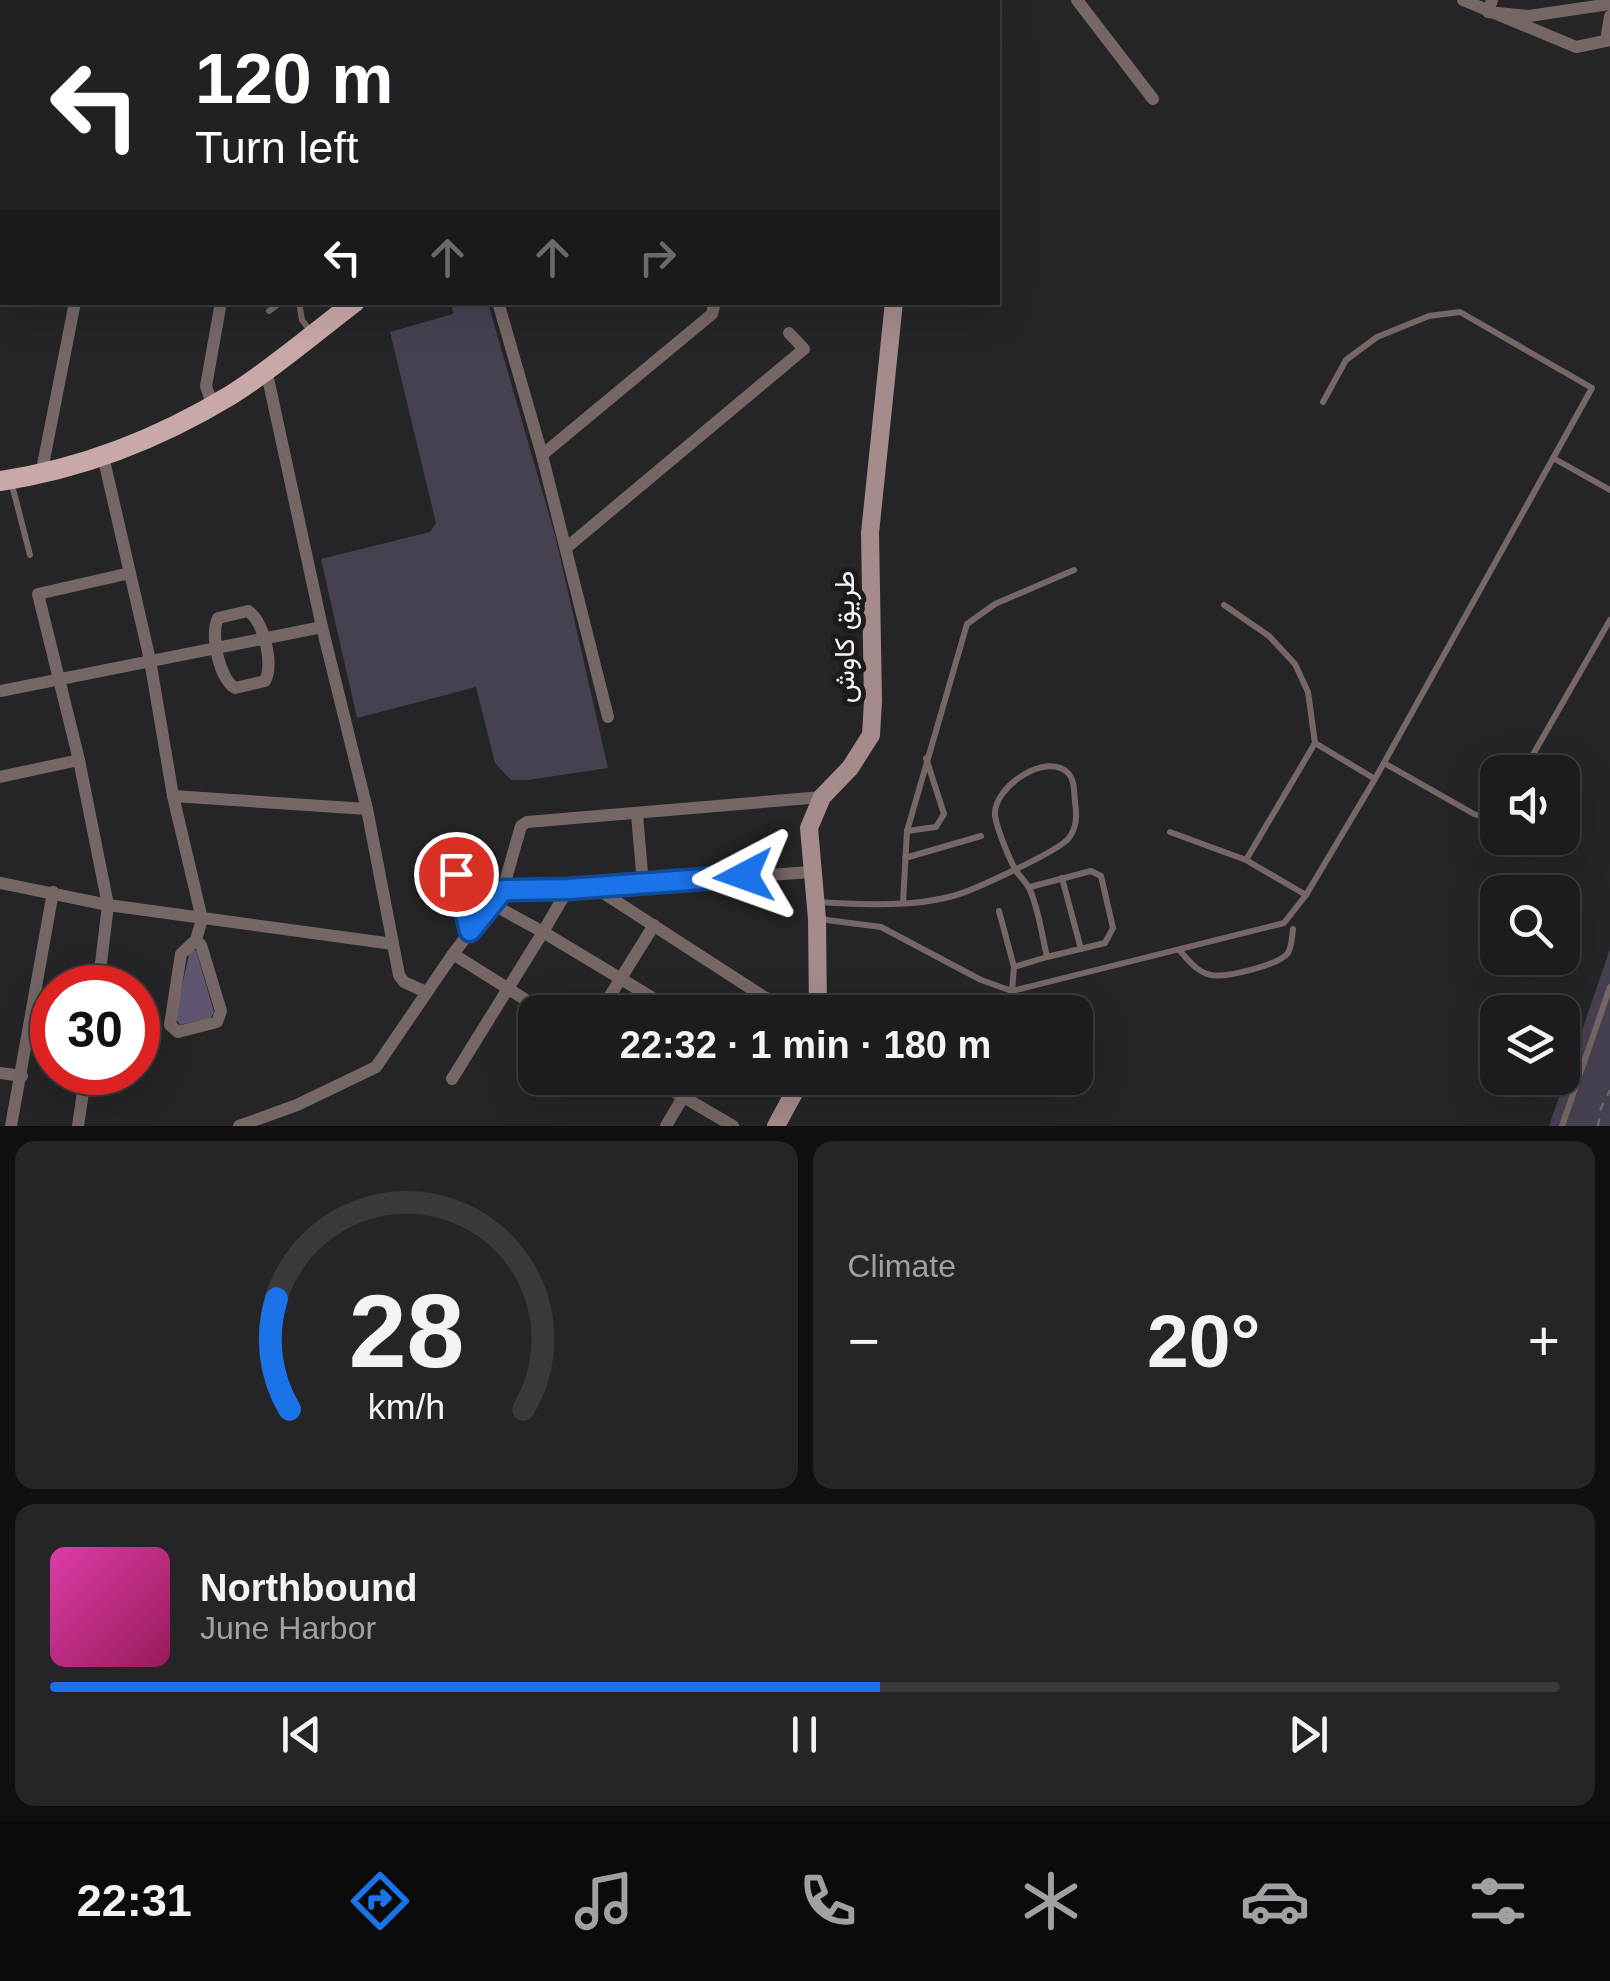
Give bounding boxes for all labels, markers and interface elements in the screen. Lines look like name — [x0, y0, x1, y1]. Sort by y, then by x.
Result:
icon: left — [30, 40, 160, 170]
text: 120 m — [195, 40, 393, 118]
text: Turn left — [195, 122, 358, 173]
icon: left — [315, 230, 370, 285]
icon: ahead — [420, 230, 475, 285]
icon: ahead — [525, 230, 580, 285]
icon: right — [630, 230, 685, 285]
street label: طريق كاوش — [829, 571, 862, 703]
map controls — [1480, 755, 1580, 1095]
button: sound — [1480, 755, 1580, 855]
position arrow — [692, 824, 796, 928]
pin — [414, 832, 499, 917]
icon: arrive — [429, 847, 484, 902]
button: search — [1480, 875, 1580, 975]
speed limit sign: 30 — [30, 965, 160, 1095]
button: layers — [1480, 995, 1580, 1095]
text: 22:32 · 1 min · 180 m — [620, 1024, 991, 1066]
text: Climate — [848, 1248, 956, 1284]
text: 28 — [348, 1273, 464, 1389]
text: 20° — [1147, 1299, 1260, 1383]
text: − — [848, 1310, 880, 1372]
text: + — [1528, 1310, 1560, 1372]
text: km/h — [368, 1387, 445, 1427]
text: Northbound — [200, 1567, 417, 1609]
text: June Harbor — [200, 1610, 376, 1646]
icon: previous — [274, 1707, 329, 1762]
icon: pause — [777, 1707, 832, 1762]
icon: next — [1281, 1707, 1336, 1762]
icon: directions — [345, 1866, 415, 1936]
icon: music — [569, 1866, 639, 1936]
icon: phone — [793, 1866, 863, 1936]
icon: climate — [1016, 1866, 1086, 1936]
icon: car — [1240, 1866, 1310, 1936]
icon: filters — [1463, 1866, 1533, 1936]
text: 22:31 — [77, 1875, 192, 1926]

